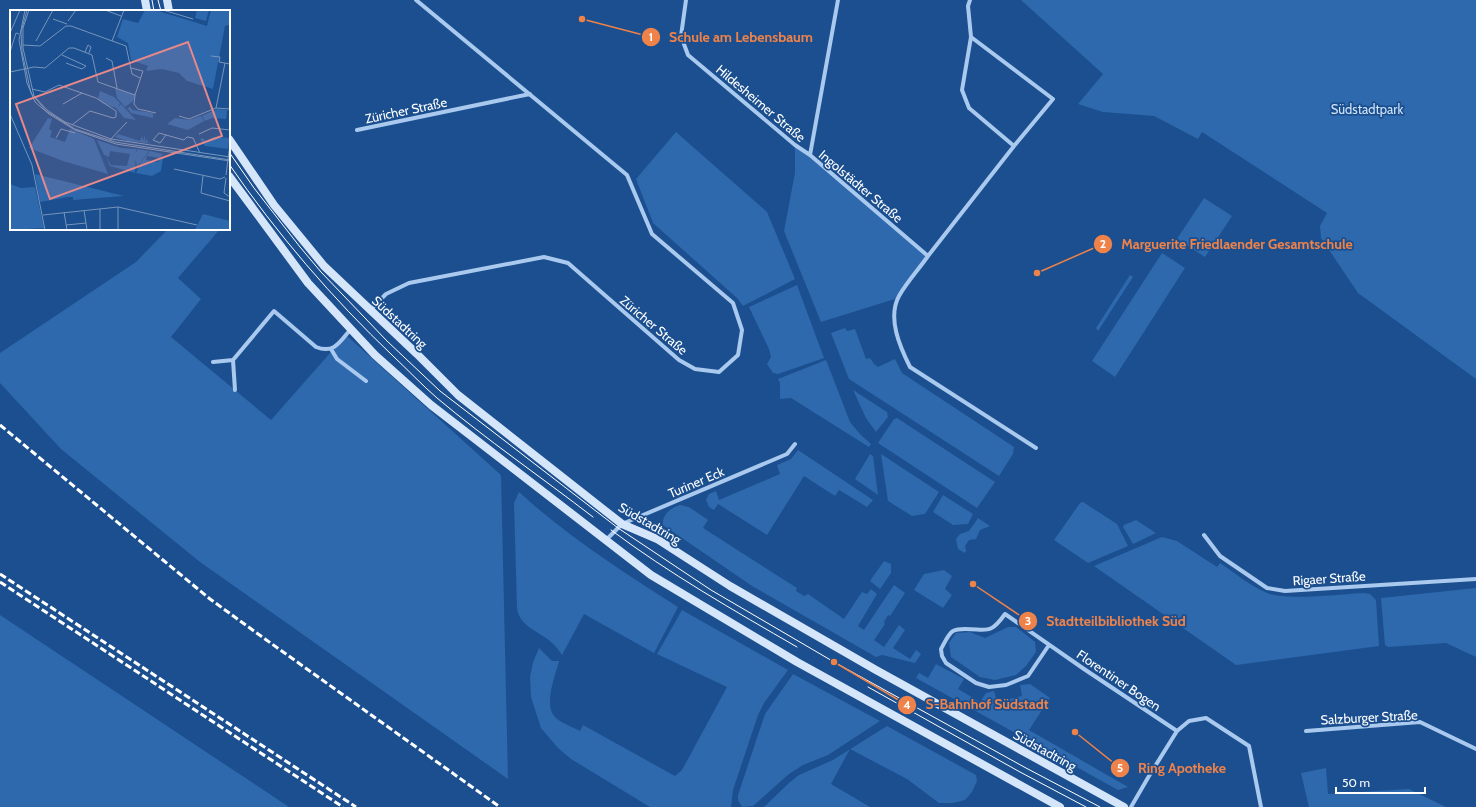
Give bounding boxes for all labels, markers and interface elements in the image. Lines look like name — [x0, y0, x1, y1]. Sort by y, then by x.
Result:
inset map — [10, 10, 230, 230]
callout: Schule am Lebensbaum — [641, 24, 821, 50]
text: Schule am Lebensbaum — [669, 28, 813, 46]
text: 1 — [649, 29, 653, 44]
street label: Hildesheimer Straße — [713, 61, 809, 145]
street label: Züricher Straße — [364, 93, 449, 126]
park label: Südstadtpark — [1331, 101, 1403, 117]
street label: Ingolstädter Straße — [816, 146, 906, 226]
callout: Marguerite Friedlaender Gesamtschule — [1093, 231, 1361, 257]
text: Marguerite Friedlaender Gesamtschule — [1121, 235, 1353, 253]
text: 2 — [1100, 236, 1106, 251]
street label: Südstadtring — [369, 292, 431, 352]
street label: Züricher Straße — [617, 292, 691, 358]
street label: Turiner Eck — [666, 463, 727, 501]
street label: Südstadtring — [616, 499, 685, 548]
street label: Rigaer Straße — [1292, 567, 1366, 589]
callout: Stadtteilbibliothek Süd — [1018, 608, 1194, 634]
text: Stadtteilbibliothek Süd — [1046, 612, 1186, 630]
text: 3 — [1025, 613, 1031, 628]
street label: Florentiner Bogen — [1074, 646, 1164, 714]
callout: S-Bahnhof Südstadt — [897, 692, 1056, 718]
text: S-Bahnhof Südstadt — [926, 695, 1049, 713]
text: 4 — [903, 697, 911, 712]
street label: Salzburger Straße — [1320, 706, 1418, 728]
street label: Südstadtring — [1011, 726, 1080, 774]
callout: Ring Apotheke — [1110, 755, 1234, 781]
text: Ring Apotheke — [1138, 759, 1226, 777]
text: 5 — [1117, 760, 1123, 775]
scale bar — [1336, 769, 1425, 795]
text: 50 m — [1342, 775, 1370, 790]

